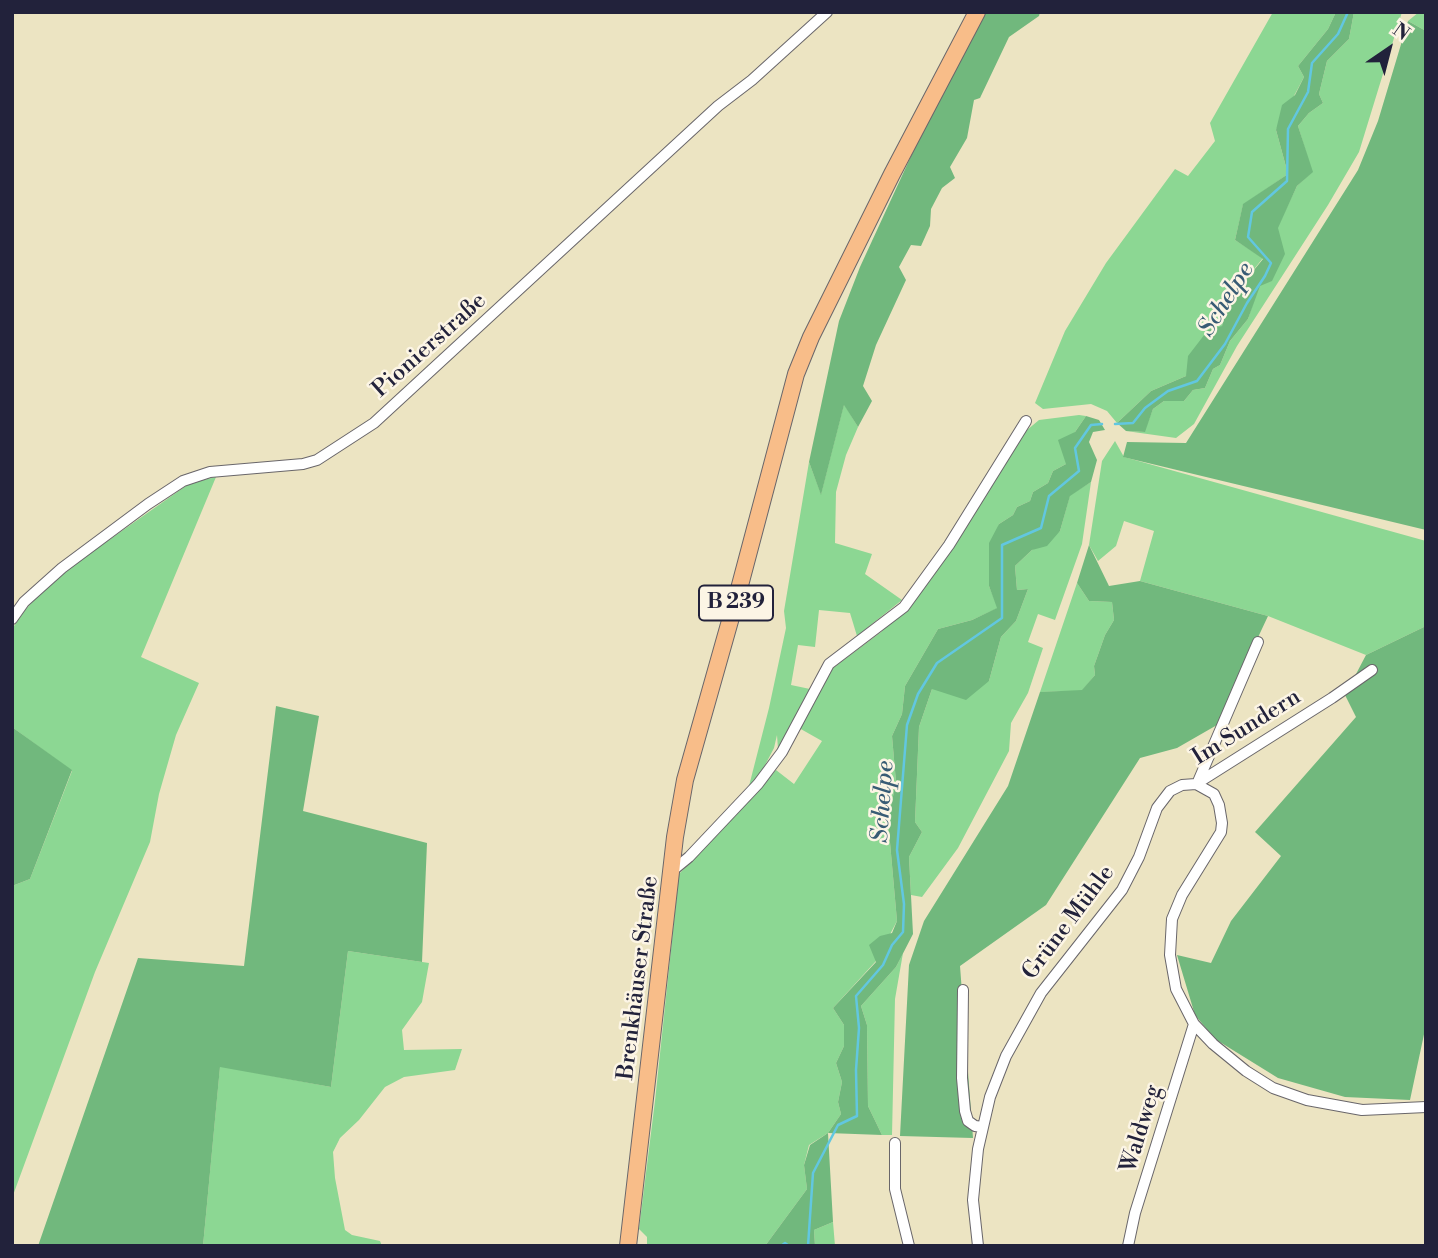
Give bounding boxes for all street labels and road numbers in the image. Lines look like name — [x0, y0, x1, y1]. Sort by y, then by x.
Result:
street label: Pionierstraße — [367, 288, 493, 404]
road number: B 239 — [699, 586, 773, 620]
street label: Im Sundern — [1188, 684, 1306, 772]
street label: Grüne Mühle — [1017, 860, 1121, 986]
street label: Brenkhäuser Straße — [613, 874, 665, 1082]
street label: Waldweg — [1116, 1082, 1168, 1176]

